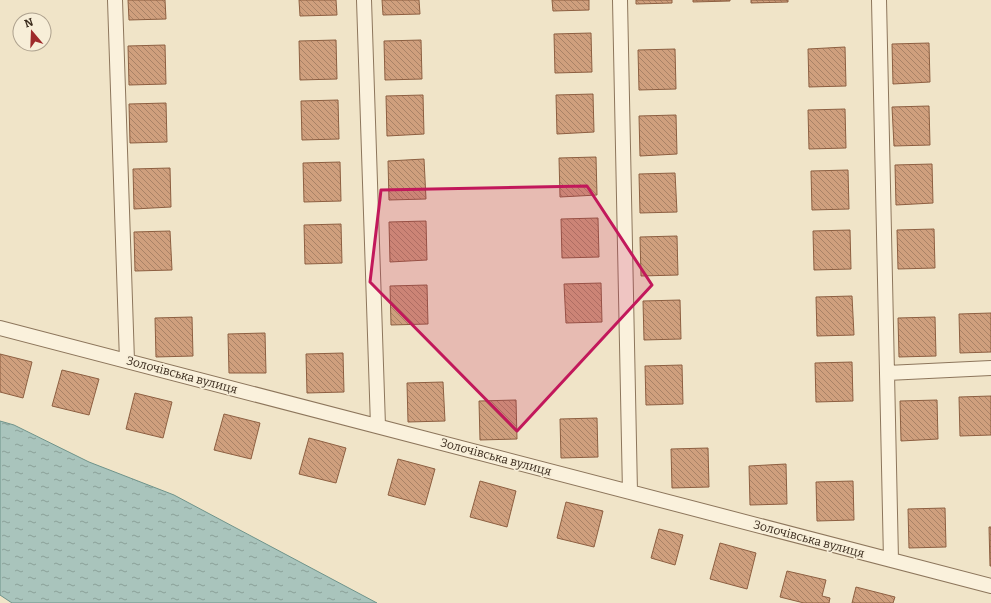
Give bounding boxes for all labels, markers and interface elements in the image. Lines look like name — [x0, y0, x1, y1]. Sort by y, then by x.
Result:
north arrow — [12, 12, 52, 52]
text: N — [23, 15, 36, 31]
street label: Золочівська вулиця — [125, 353, 239, 397]
street label: Золочівська вулиця — [439, 435, 553, 479]
street label: Золочівська вулиця — [752, 517, 866, 561]

